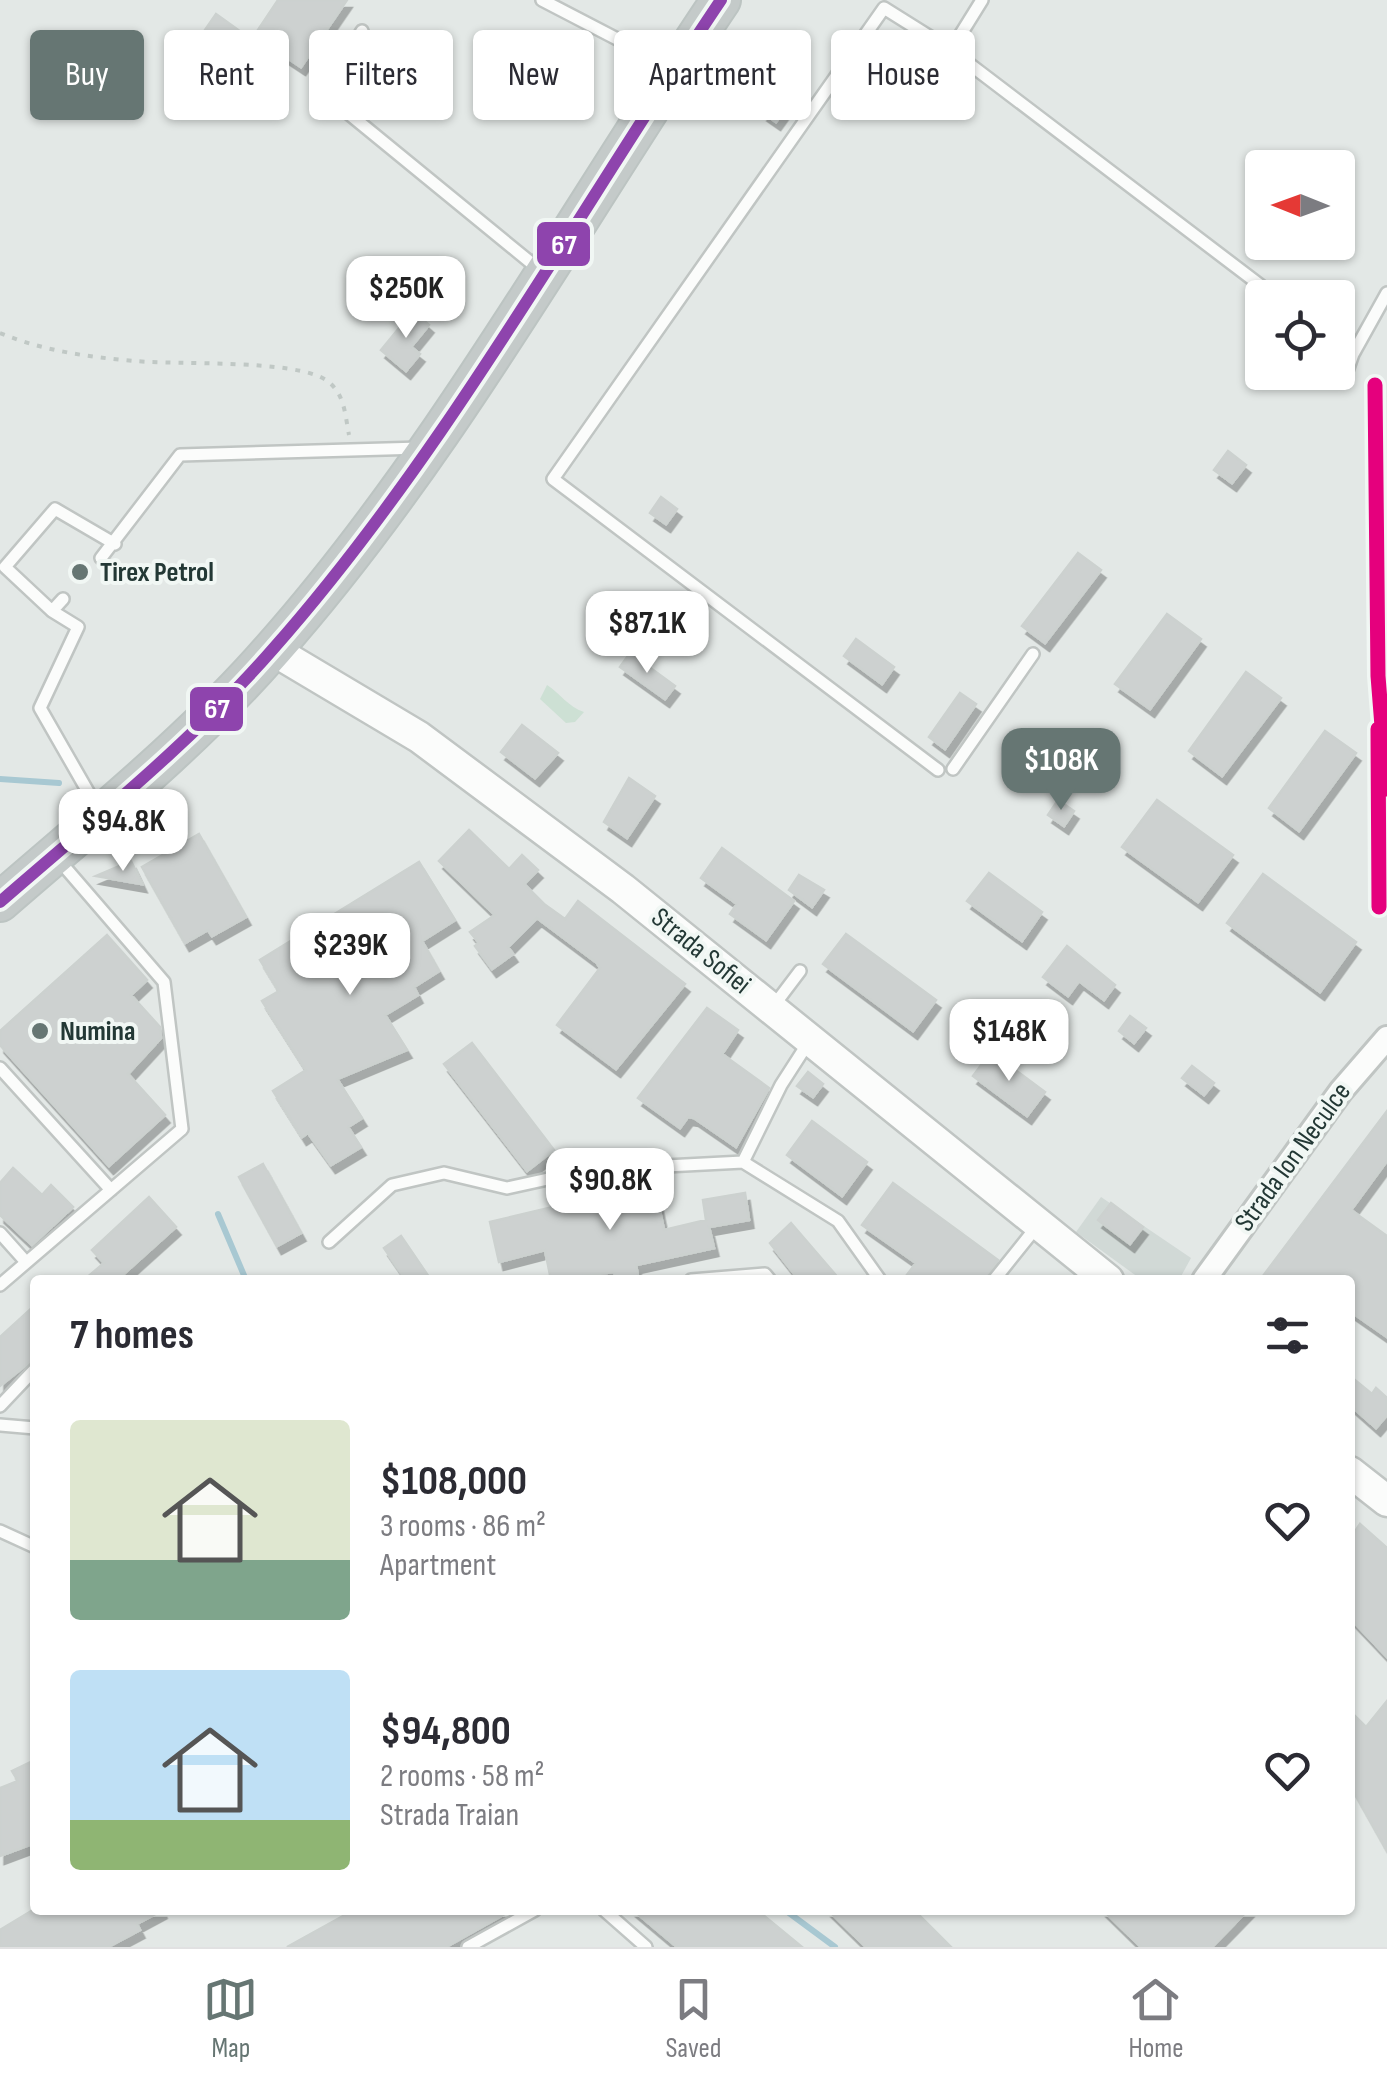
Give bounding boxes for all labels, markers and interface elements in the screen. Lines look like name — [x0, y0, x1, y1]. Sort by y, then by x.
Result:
chip: Buy — [30, 30, 144, 120]
chip: Rent — [164, 30, 289, 120]
chip: Filters — [309, 30, 453, 120]
chip: New — [473, 30, 594, 120]
chip: Apartment — [614, 30, 811, 120]
chip: House — [831, 30, 975, 120]
north arrow — [1245, 150, 1355, 260]
map controls — [1245, 150, 1355, 390]
line badge: 67 — [535, 220, 592, 268]
text: 67 — [551, 229, 577, 262]
pin: $250K — [336, 256, 476, 341]
text: $250K — [368, 269, 444, 308]
button: locate — [1245, 280, 1355, 390]
place label: Tirex Petrol — [100, 556, 214, 589]
marker: Tirex Petrol — [69, 561, 91, 583]
pin: $87.1K — [566, 591, 728, 676]
text: $87.1K — [608, 604, 686, 643]
line badge: 67 — [188, 685, 245, 733]
text: 67 — [204, 693, 230, 726]
pin: $108K — [991, 728, 1131, 813]
text: $108K — [1023, 741, 1099, 780]
pin: $94.8K — [42, 789, 204, 874]
text: $94.8K — [81, 802, 165, 841]
street label: Strada Sofiei — [645, 901, 757, 1001]
pin: $239K — [280, 913, 420, 998]
text: $239K — [312, 926, 388, 965]
pin: $148K — [939, 999, 1079, 1084]
text: $148K — [972, 1012, 1047, 1051]
place label: Numina — [60, 1015, 135, 1048]
marker: Numina — [29, 1020, 51, 1042]
street label: Strada Ion Neculce — [1228, 1076, 1358, 1238]
pin: $90.8K — [529, 1148, 691, 1233]
text: $90.8K — [568, 1161, 652, 1200]
icon: filters — [1260, 1308, 1315, 1363]
text: 7 homes — [70, 1310, 194, 1361]
text: $108,000 — [380, 1456, 527, 1507]
icon: home — [150, 1460, 270, 1580]
icon: heart — [1260, 1493, 1315, 1548]
text: 3 rooms · 86 m² — [380, 1507, 546, 1546]
text: Apartment — [380, 1546, 496, 1585]
text: $94,800 — [380, 1706, 511, 1757]
icon: home — [150, 1710, 270, 1830]
icon: heart — [1260, 1743, 1315, 1798]
text: 2 rooms · 58 m² — [380, 1757, 545, 1796]
text: Strada Trаian — [380, 1796, 519, 1835]
tab: Map — [203, 1972, 258, 2065]
tab: Saved — [665, 1972, 722, 2065]
tab: Home — [1128, 1972, 1184, 2065]

